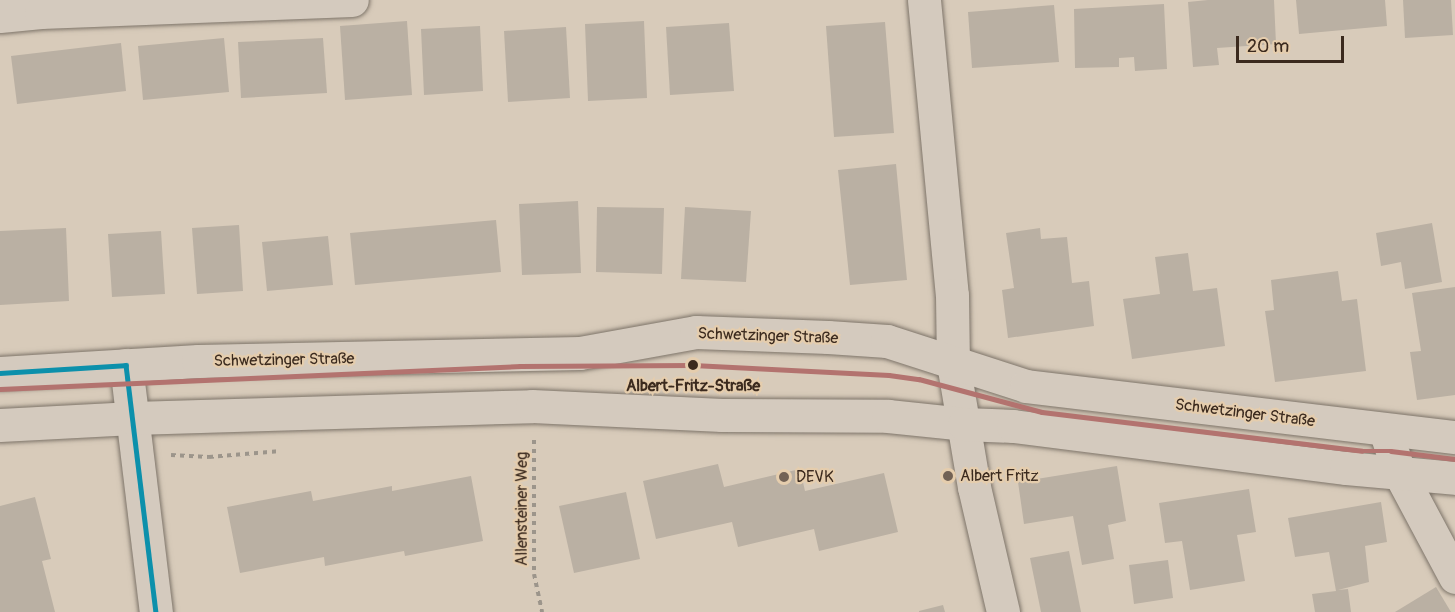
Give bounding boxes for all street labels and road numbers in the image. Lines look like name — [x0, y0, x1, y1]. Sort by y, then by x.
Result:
street label: Schwetzinger Straße — [697, 324, 839, 348]
street label: Schwetzinger Straße — [213, 349, 355, 371]
street label: Schwetzinger Straße — [1174, 395, 1316, 431]
street label: Allensteiner Weg — [512, 452, 532, 566]

